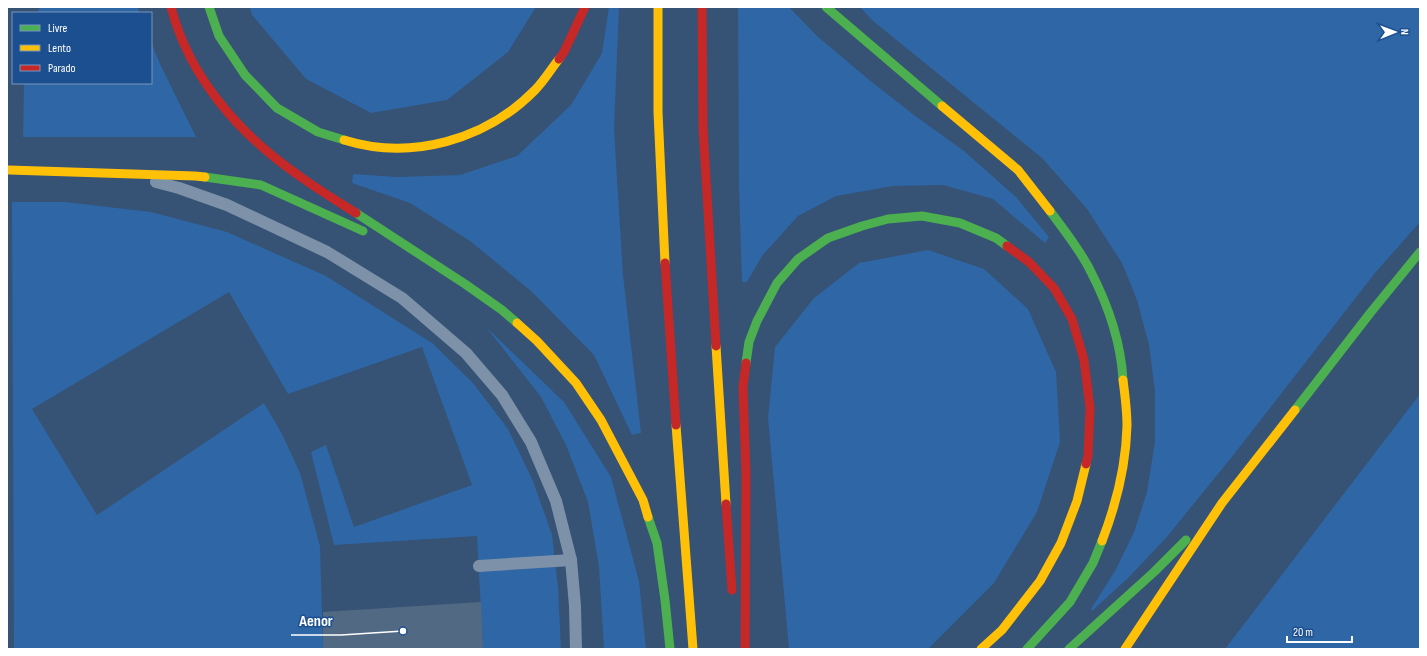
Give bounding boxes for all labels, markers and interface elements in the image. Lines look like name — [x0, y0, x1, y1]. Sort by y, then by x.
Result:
legend — [12, 12, 152, 84]
north arrow — [1375, 12, 1415, 52]
text: Livre — [48, 21, 68, 36]
text: N — [1398, 29, 1411, 35]
text: Lento — [48, 41, 71, 56]
text: Parado — [48, 61, 75, 76]
callout: Aenor — [291, 607, 341, 635]
text: Aenor — [298, 612, 333, 631]
scale bar — [1287, 618, 1352, 644]
text: 20 m — [1293, 625, 1313, 640]

